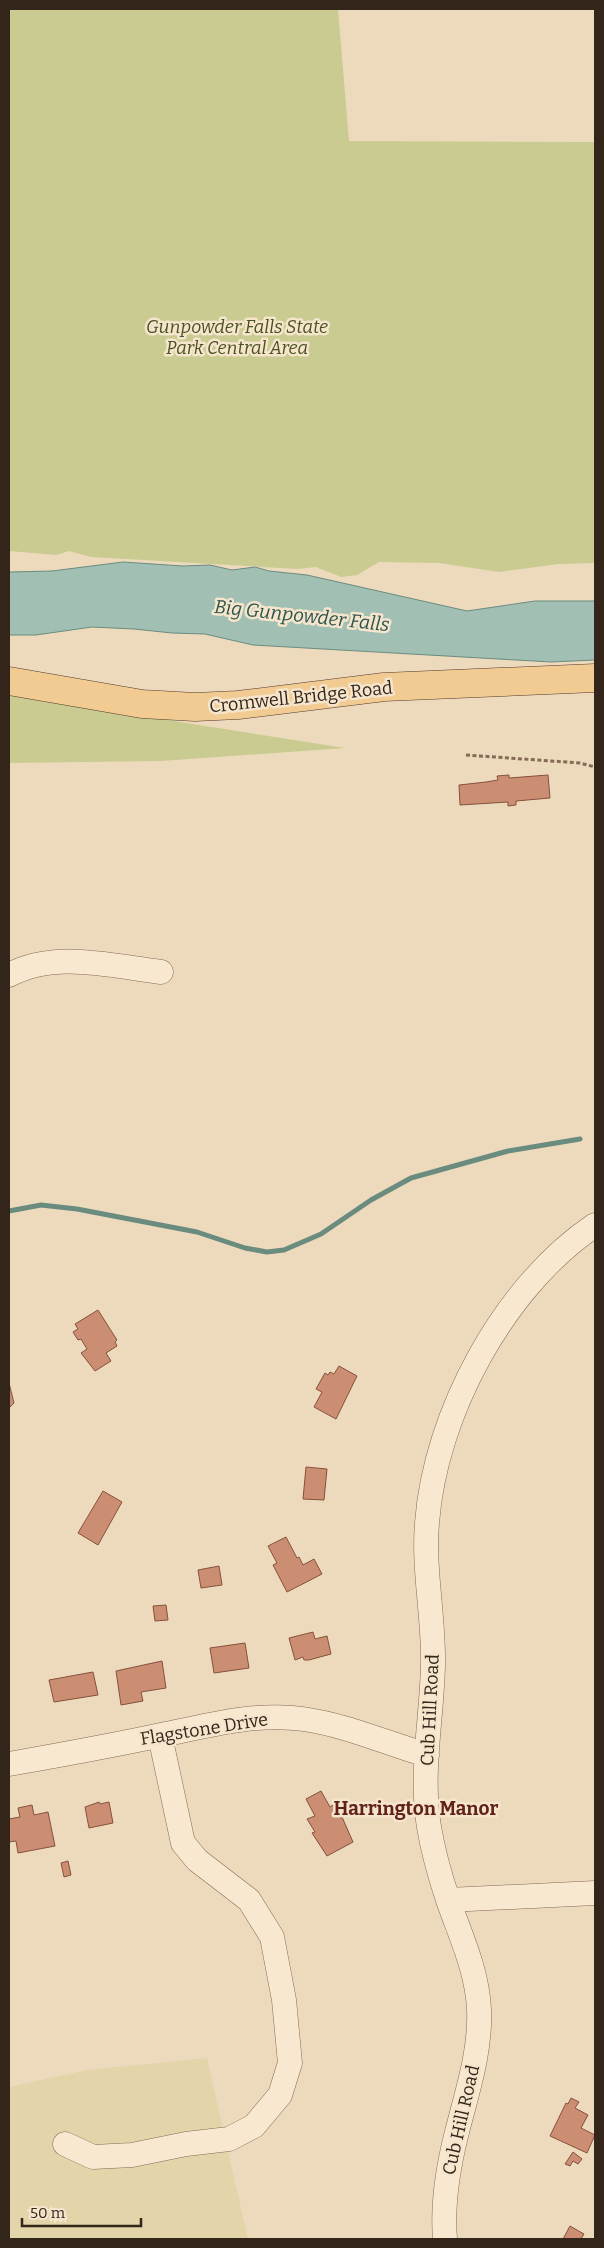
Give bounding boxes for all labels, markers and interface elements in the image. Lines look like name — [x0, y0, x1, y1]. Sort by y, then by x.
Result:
park label: Gunpowder Falls State Park Central Area — [146, 316, 328, 359]
water label: Big Gunpowder Falls — [213, 595, 391, 636]
street label: Cromwell Bridge Road — [208, 676, 394, 718]
street label: Cub Hill Road — [416, 1653, 444, 1767]
street label: Flagstone Drive — [139, 1708, 269, 1750]
district label: Harrington Manor — [333, 1797, 499, 1820]
street label: Cub Hill Road — [438, 2063, 484, 2177]
scale bar — [22, 2196, 141, 2228]
text: 50 m — [30, 2204, 66, 2222]

